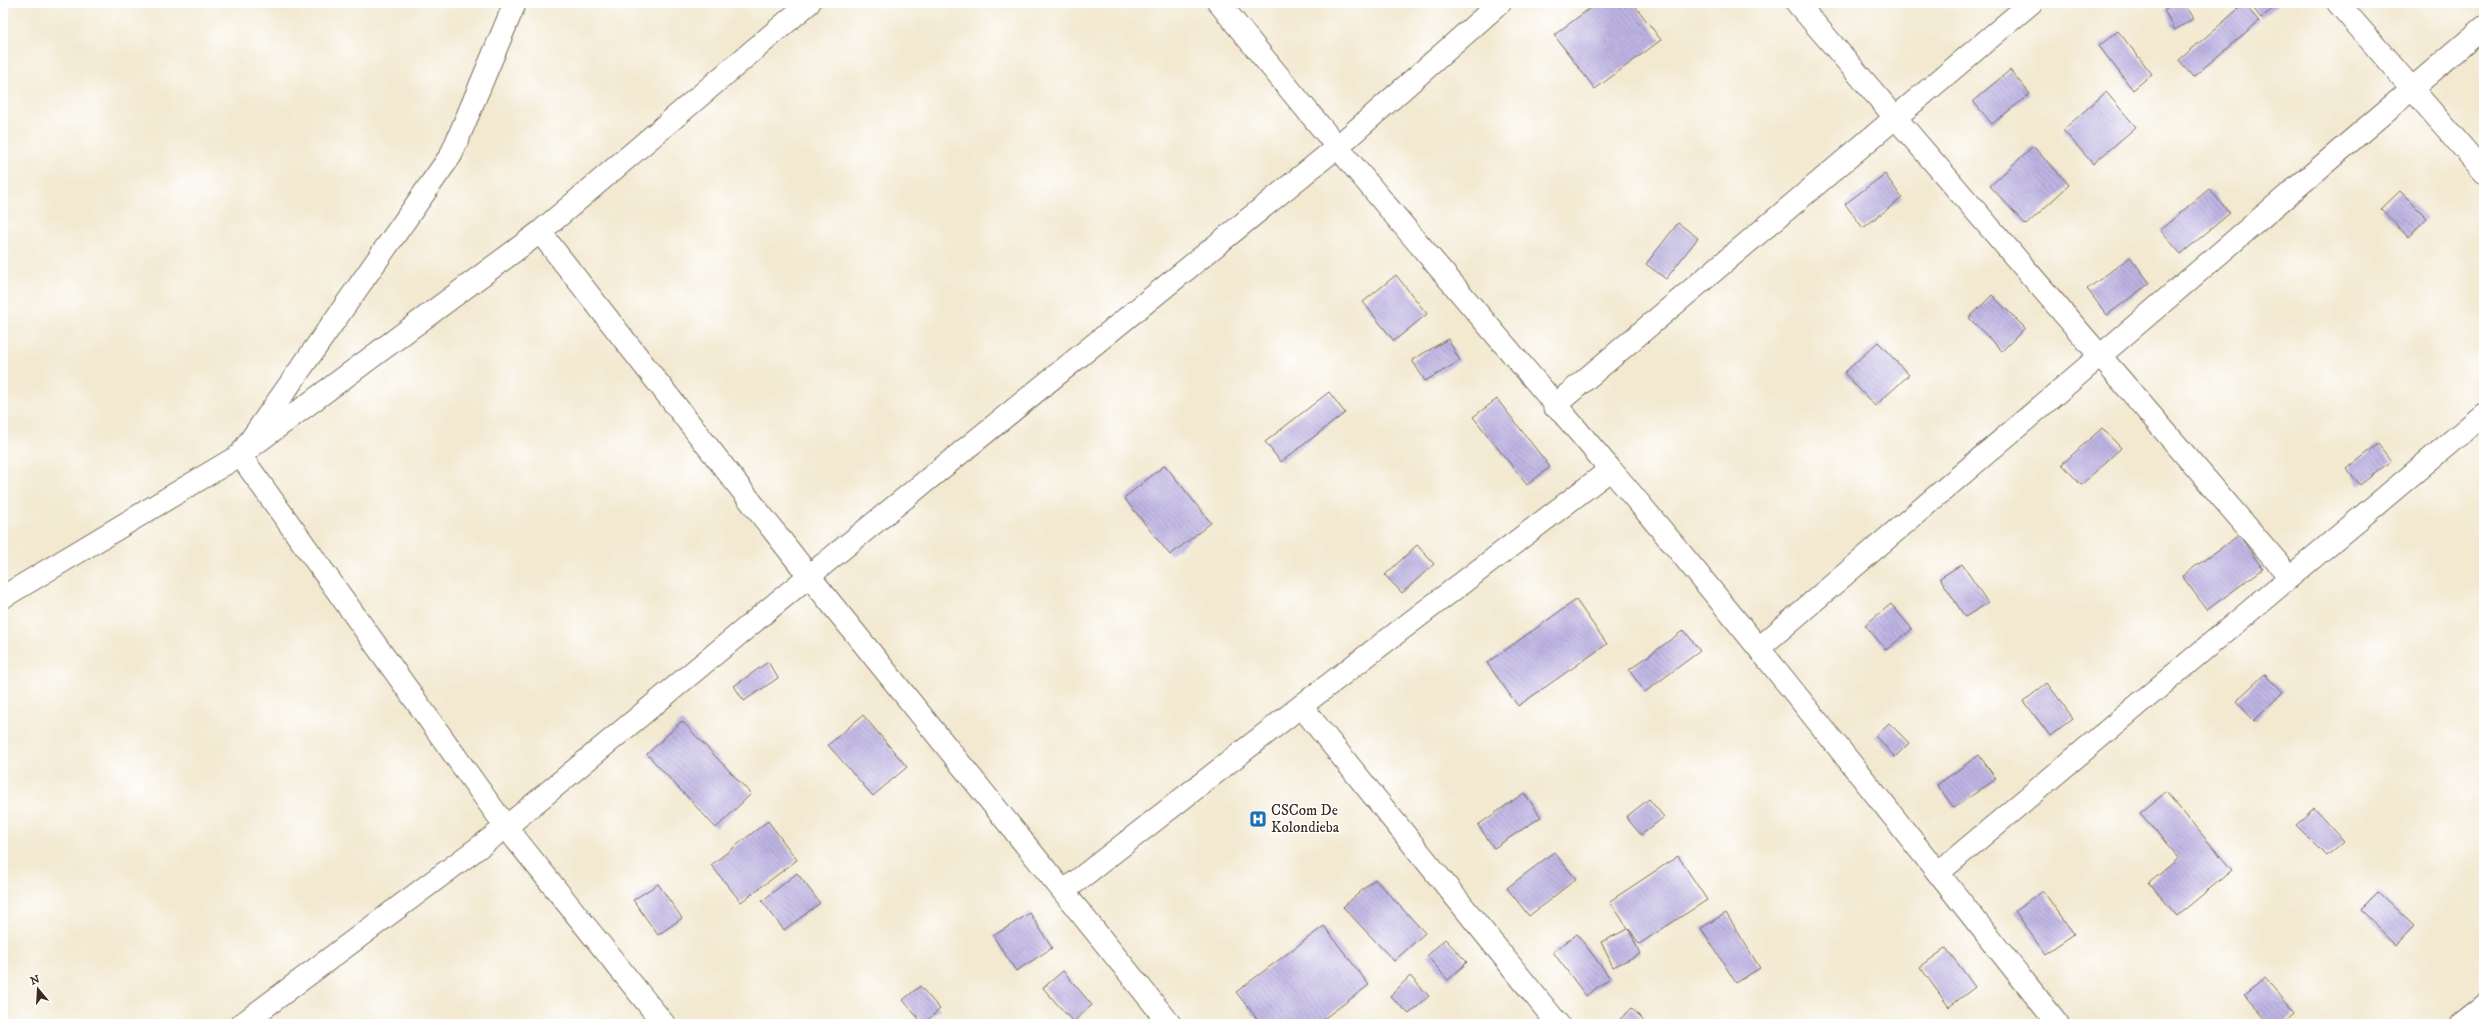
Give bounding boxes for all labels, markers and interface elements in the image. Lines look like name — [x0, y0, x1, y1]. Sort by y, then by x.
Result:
place label: CSCom De Kolondieba — [1271, 801, 1340, 837]
hospital icon: CSCom De Kolondieba — [1248, 809, 1268, 829]
north arrow — [18, 969, 58, 1009]
text: N — [29, 972, 42, 988]

